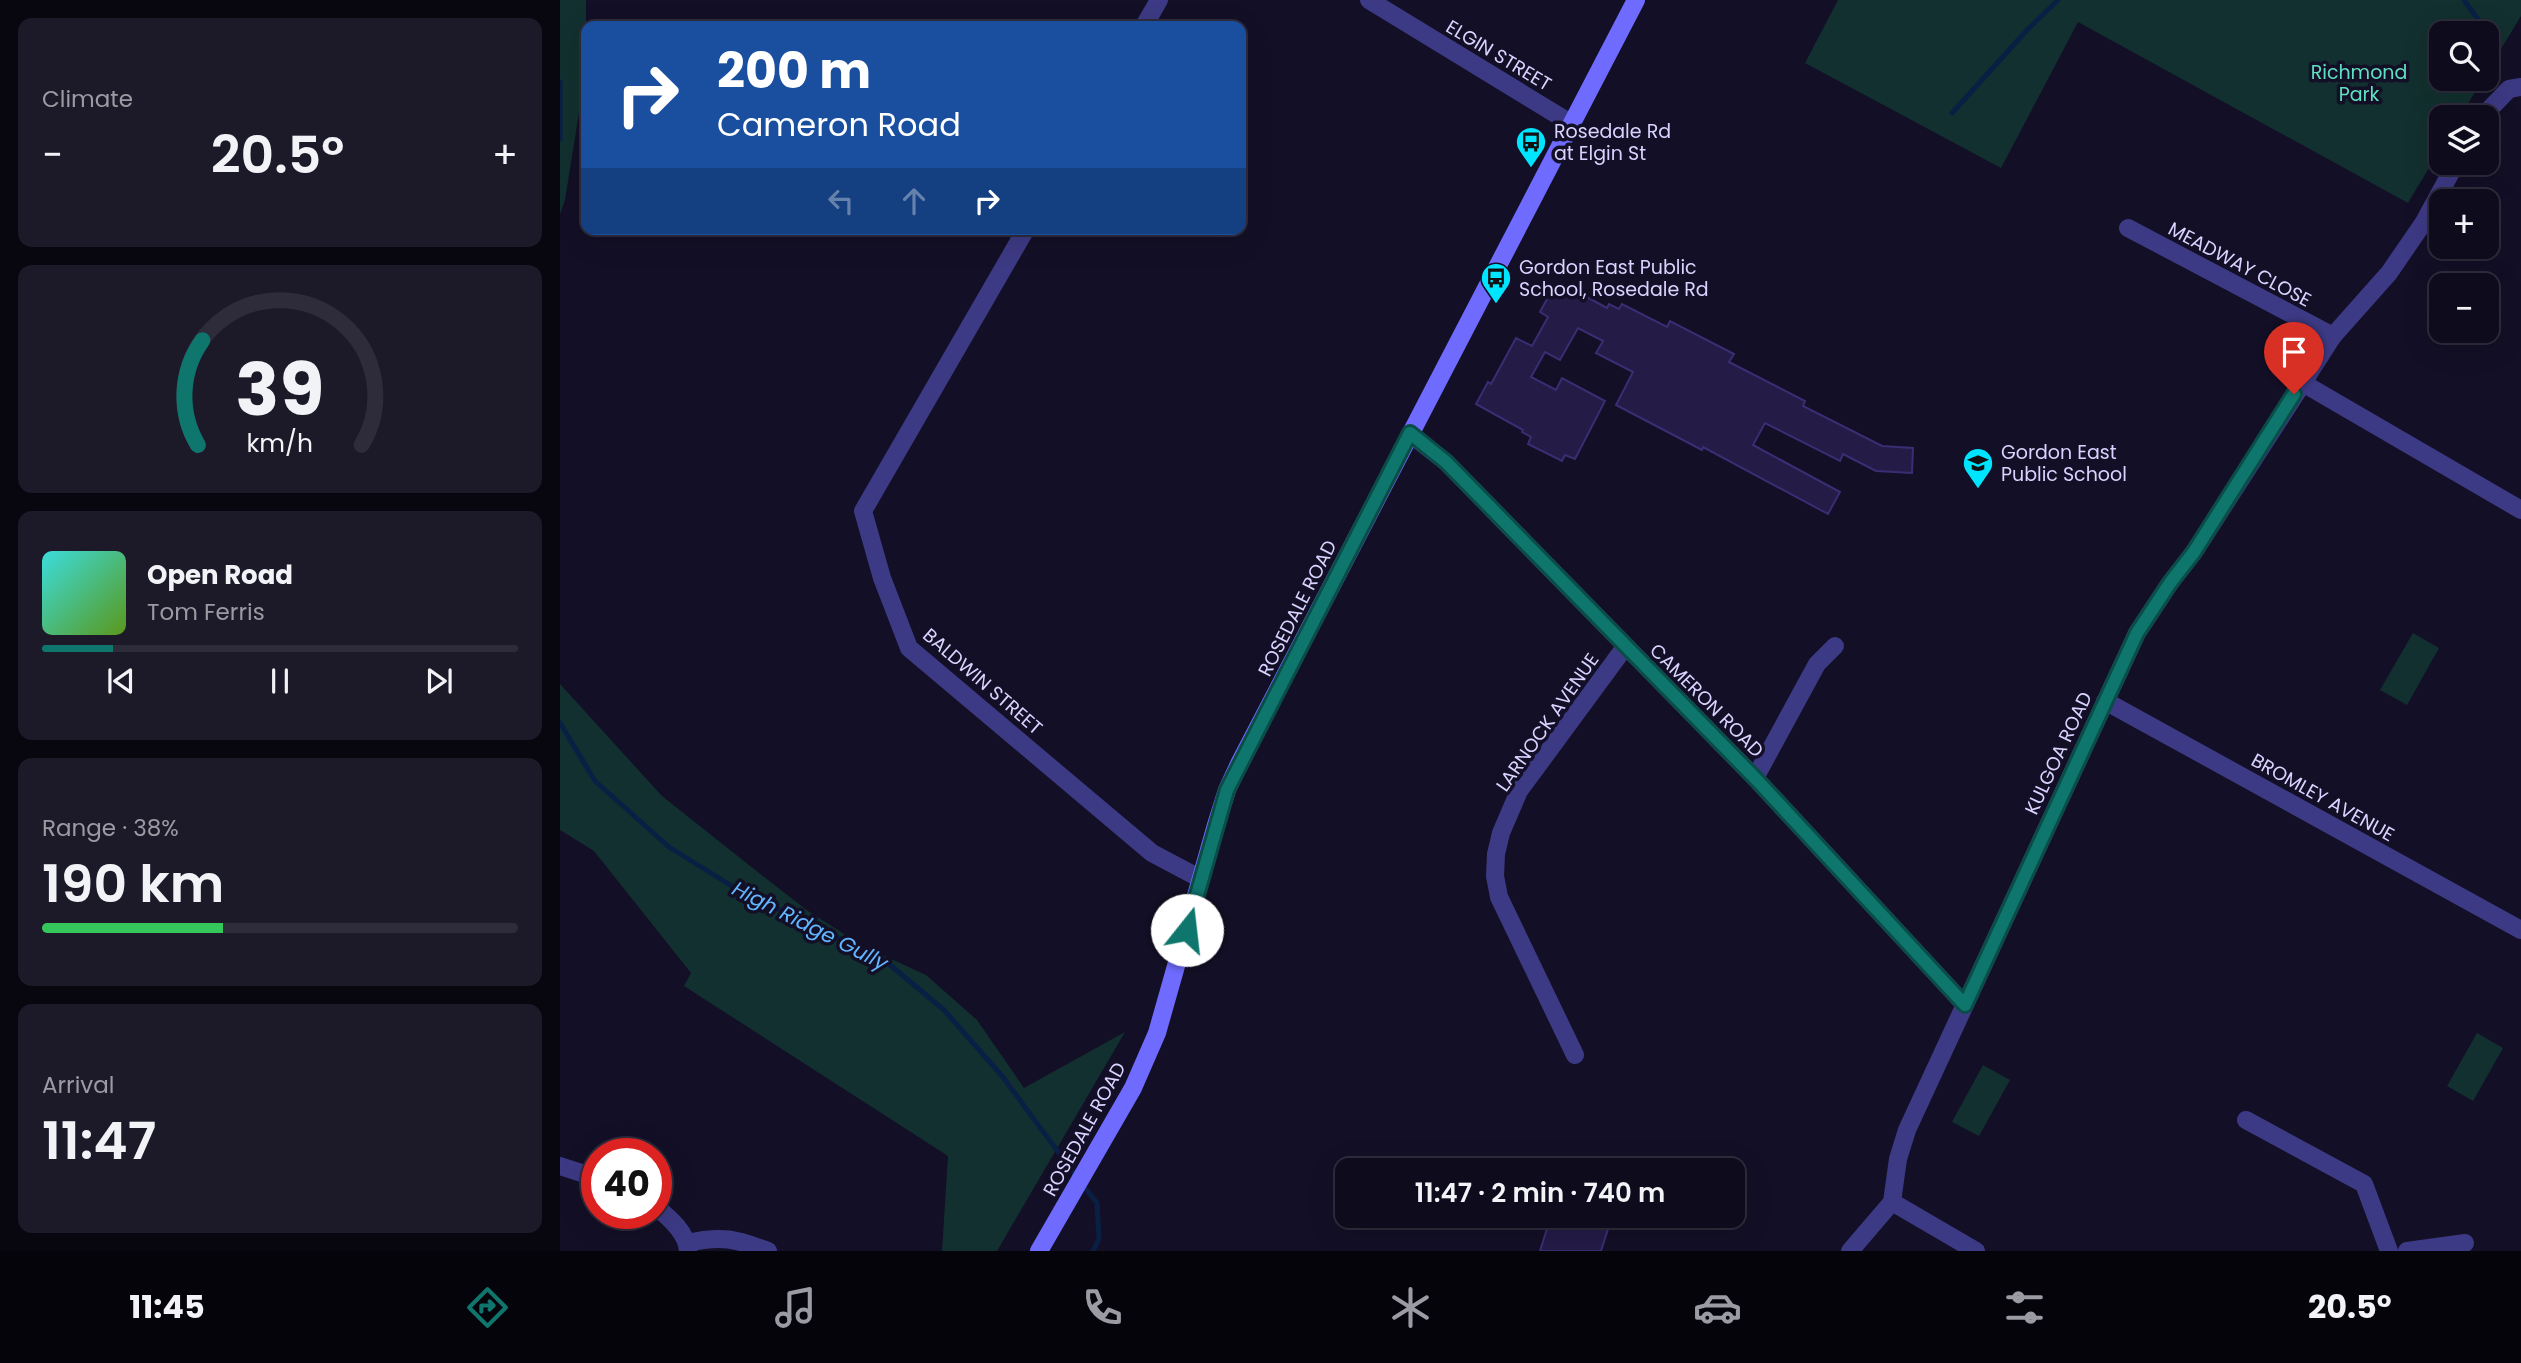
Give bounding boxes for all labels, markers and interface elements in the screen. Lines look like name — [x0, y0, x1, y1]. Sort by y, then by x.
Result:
street label: ELGIN STREET — [1441, 13, 1557, 98]
map controls — [2429, 21, 2499, 343]
button: search — [2429, 21, 2499, 91]
text: 200 m — [717, 37, 871, 105]
icon: right — [602, 49, 693, 140]
park label: Richmond Park — [2311, 59, 2407, 108]
text: Climate — [42, 83, 133, 115]
text: Cameron Road — [717, 102, 961, 147]
button: layers — [2429, 105, 2499, 175]
text: 20.5° — [211, 118, 344, 191]
place label: Rosedale Rd at Elgin St — [1554, 118, 1671, 167]
bus stop icon: Rosedale Rd at Elgin St — [1514, 125, 1548, 169]
text: − — [42, 128, 63, 181]
text: + — [492, 128, 518, 181]
icon: left — [822, 182, 860, 220]
icon: ahead — [895, 182, 933, 220]
icon: right — [968, 182, 1006, 220]
button: + — [2429, 189, 2499, 259]
street label: MEADWAY CLOSE — [2163, 215, 2316, 314]
place label: Gordon East Public School, Rosedale Rd — [1519, 254, 1709, 303]
bus stop icon: Gordon East Public School, Rosedale Rd — [1479, 261, 1513, 305]
button: − — [2429, 273, 2499, 343]
pin — [2264, 322, 2324, 394]
icon: arrive — [2275, 333, 2313, 371]
text: 39 — [236, 339, 324, 440]
text: km/h — [247, 426, 313, 461]
place label: Gordon East Public School — [2001, 439, 2127, 488]
school or university icon: Gordon East Public School — [1961, 446, 1995, 490]
street label: ROSEDALE ROAD — [1252, 536, 1343, 681]
text: Open Road — [147, 557, 293, 593]
text: Tom Ferris — [147, 596, 265, 628]
street label: BALDWIN STREET — [917, 622, 1048, 741]
street label: CAMERON ROAD — [1644, 637, 1770, 763]
street label: LARNOCK AVENUE — [1490, 648, 1605, 797]
icon: previous — [102, 662, 140, 700]
icon: pause — [261, 662, 299, 700]
icon: next — [420, 662, 458, 700]
street label: KULGOA ROAD — [2018, 687, 2099, 819]
street label: BROMLEY AVENUE — [2246, 747, 2399, 848]
text: Range · 38% — [42, 812, 179, 844]
text: 190 km — [42, 847, 224, 920]
water label: High Ridge Gully — [727, 874, 894, 978]
position arrow — [1150, 893, 1224, 967]
street label: ROSEDALE ROAD — [1036, 1057, 1132, 1201]
text: Arrival — [42, 1069, 114, 1101]
text: 11:47 — [42, 1104, 156, 1177]
speed limit sign: 40 — [581, 1138, 672, 1229]
text: 11:47 · 2 min · 740 m — [1415, 1175, 1665, 1211]
icon: directions — [463, 1283, 512, 1332]
icon: music — [771, 1283, 820, 1332]
icon: phone — [1078, 1283, 1127, 1332]
icon: climate — [1386, 1283, 1435, 1332]
icon: car — [1693, 1283, 1742, 1332]
icon: filters — [2000, 1283, 2049, 1332]
text: 11:45 — [129, 1284, 205, 1329]
text: 20.5° — [2308, 1284, 2392, 1329]

